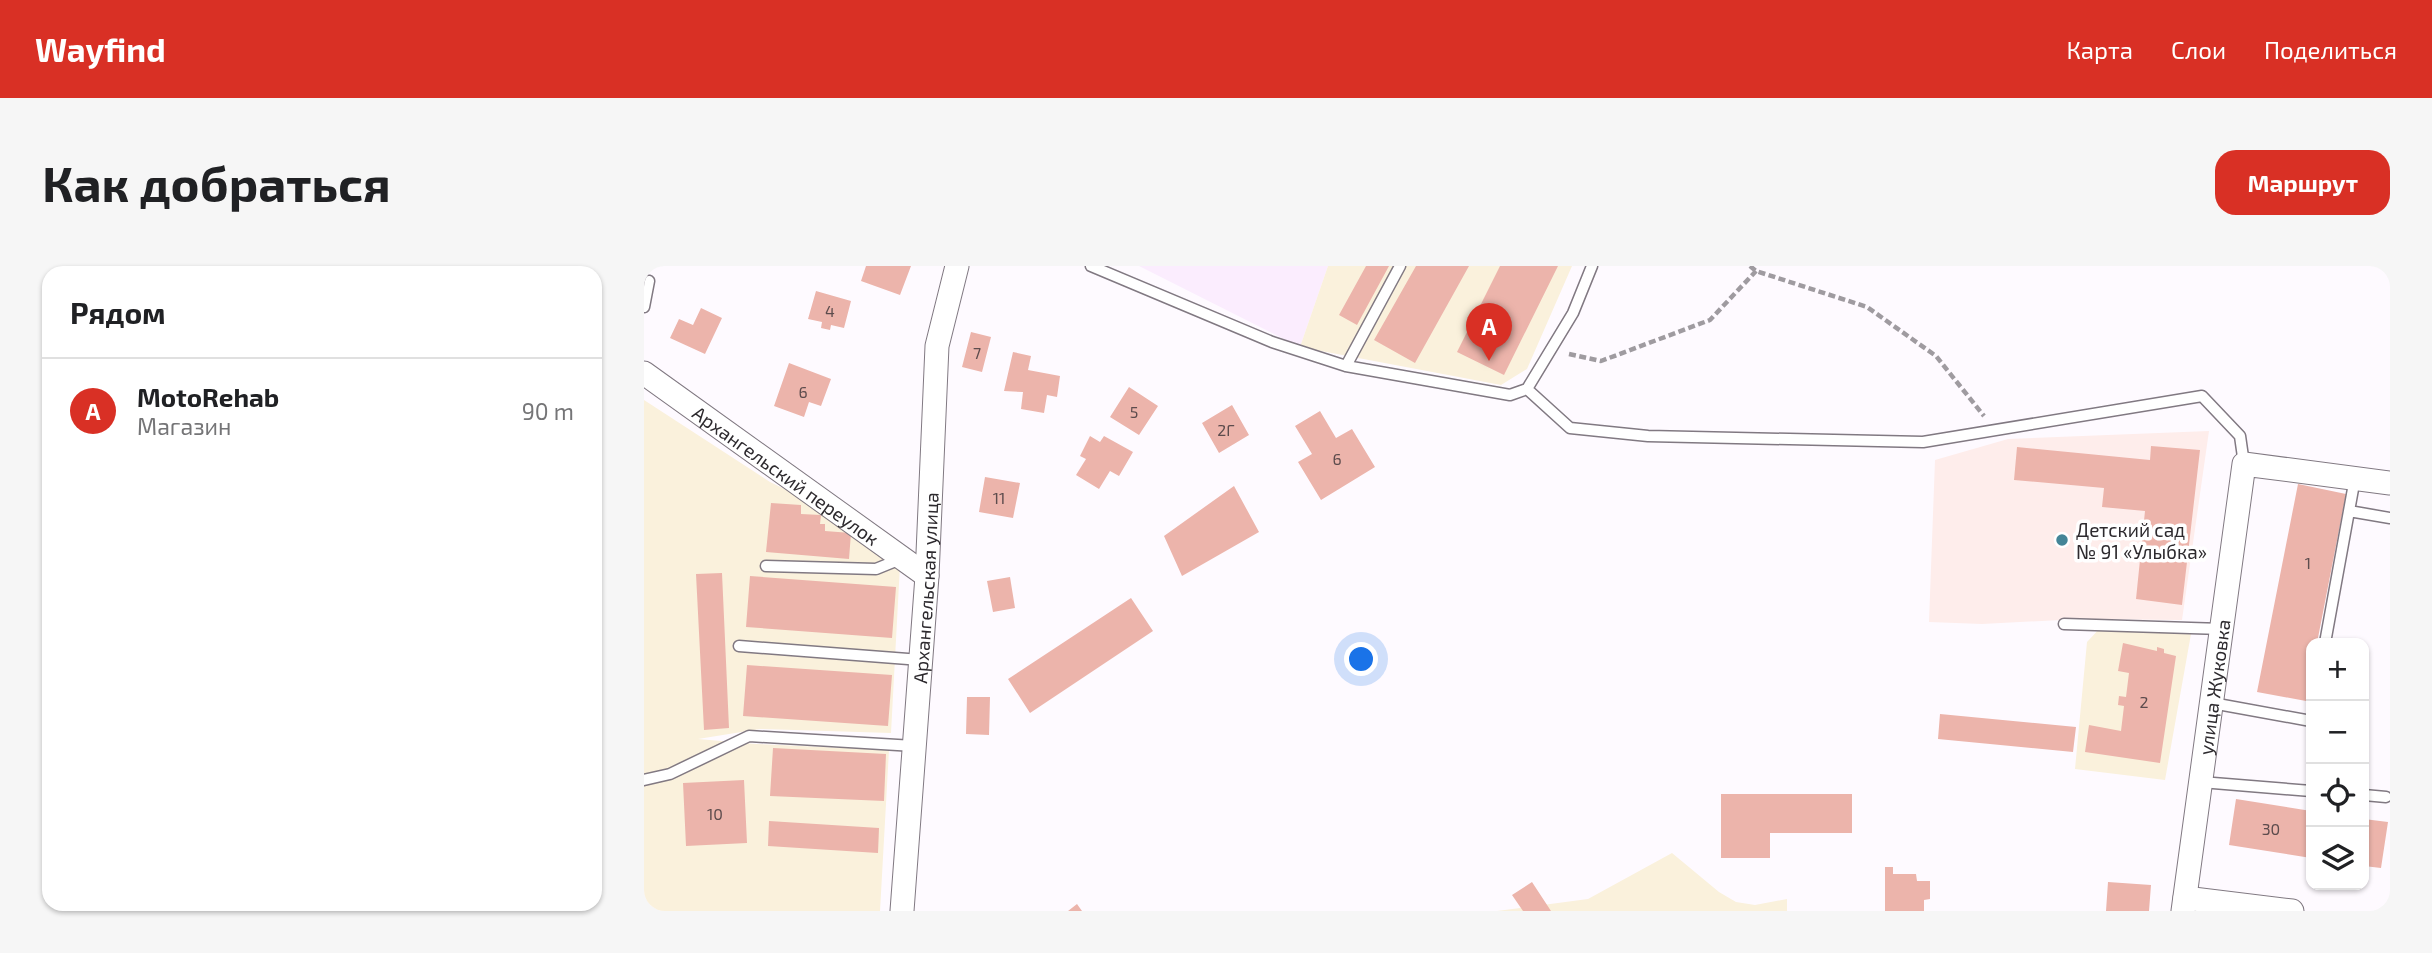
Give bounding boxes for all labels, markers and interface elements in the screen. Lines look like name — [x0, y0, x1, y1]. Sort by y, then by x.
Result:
text: Wayfind — [35, 29, 166, 69]
text: Карта — [2066, 35, 2133, 64]
text: Слои — [2171, 35, 2226, 64]
text: Поделиться — [2264, 35, 2397, 64]
button: Маршрут — [2215, 150, 2390, 215]
text: Как добраться — [42, 153, 391, 212]
text: Рядом — [70, 294, 166, 330]
house number: 4 — [825, 301, 835, 320]
pin: A — [1466, 303, 1512, 361]
house number: 7 — [973, 343, 981, 362]
text: MotoRehab — [137, 381, 279, 412]
house number: 6 — [798, 382, 808, 401]
text: A — [85, 397, 101, 425]
text: 90 m — [522, 397, 574, 425]
street label: Архангельский переулок — [689, 400, 884, 550]
house number: 5 — [1130, 402, 1138, 421]
text: Магазин — [137, 412, 231, 440]
house number: 2Г — [1217, 420, 1235, 439]
house number: 6 — [1332, 449, 1342, 468]
house number: 11 — [993, 488, 1005, 507]
street label: Архангельская улица — [908, 492, 942, 684]
place label: Детский сад № 91 «Улыбка» — [2076, 518, 2207, 563]
marker: Детский сад № 91 «Улыбка» — [2054, 532, 2070, 548]
house number: 1 — [2305, 553, 2311, 572]
street label: улица Жуковка — [2193, 618, 2234, 756]
map controls — [2306, 638, 2369, 890]
button: + — [2306, 638, 2369, 701]
your location — [1344, 642, 1378, 676]
house number: 2 — [2140, 692, 2149, 711]
button: − — [2306, 701, 2369, 764]
button: locate — [2306, 764, 2369, 827]
house number: 10 — [707, 804, 723, 823]
house number: 30 — [2262, 819, 2280, 838]
button: layers — [2306, 827, 2369, 890]

